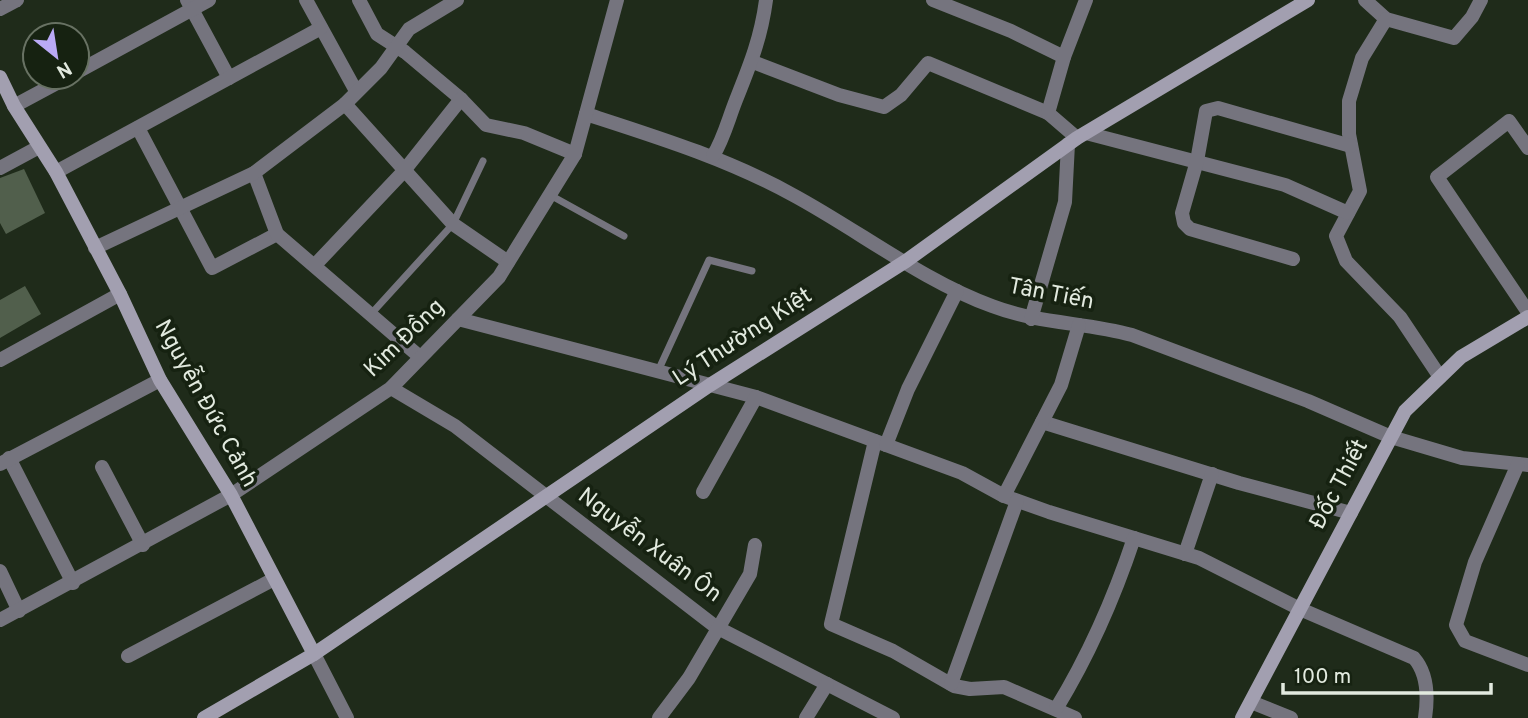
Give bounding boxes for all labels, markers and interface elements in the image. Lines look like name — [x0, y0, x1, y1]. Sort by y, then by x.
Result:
north arrow — [21, 21, 91, 91]
text: N — [52, 55, 75, 83]
street label: Tân Tiến — [1006, 272, 1096, 317]
street label: Lý Thường Kiệt — [668, 282, 818, 394]
street label: Kim Đồng — [358, 293, 451, 385]
street label: Nguyễn Đức Cảnh — [147, 315, 264, 493]
street label: Đốc Thiết — [1303, 434, 1376, 535]
street label: Nguyễn Xuân Ôn — [571, 481, 728, 610]
scale bar — [1283, 652, 1491, 696]
text: 100 m — [1294, 664, 1351, 691]

